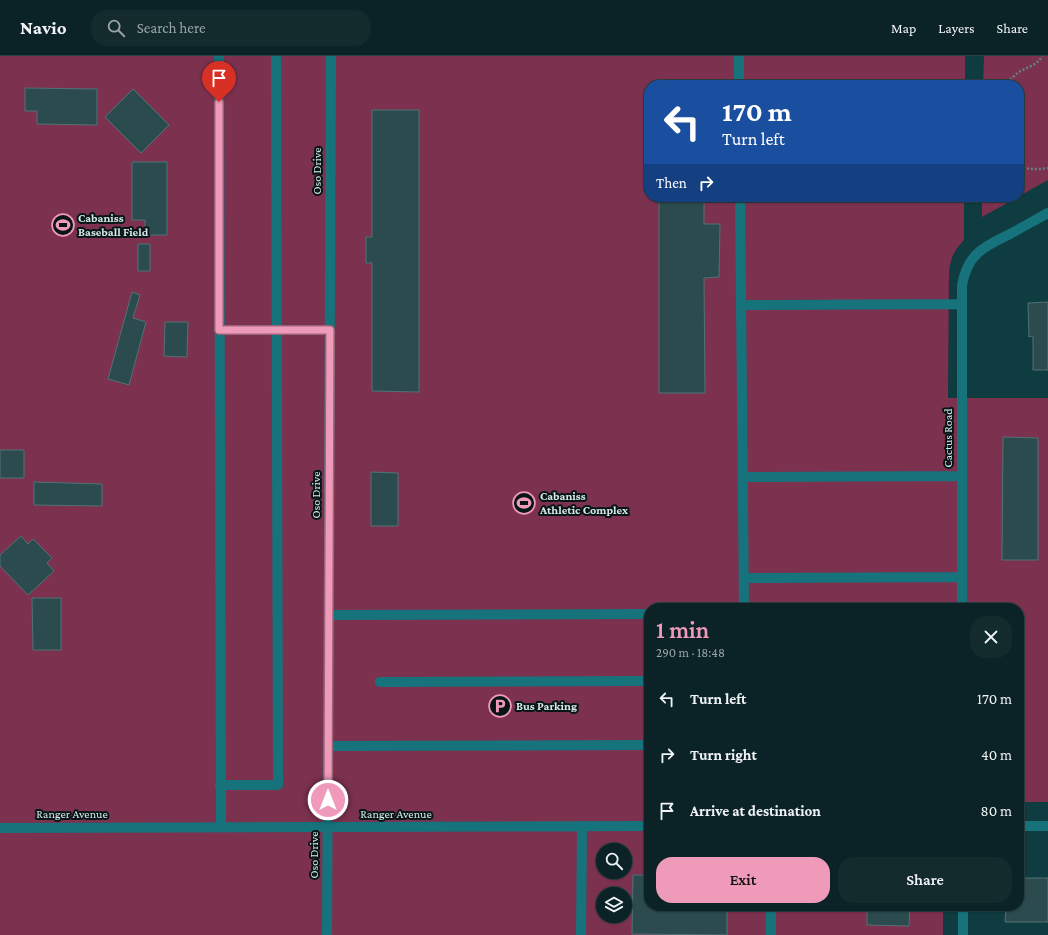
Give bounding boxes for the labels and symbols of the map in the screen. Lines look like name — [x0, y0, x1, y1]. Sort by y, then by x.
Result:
pin — [202, 61, 236, 102]
street label: Oso Drive — [310, 147, 324, 195]
place label: Cabaniss Baseball Field — [78, 211, 149, 239]
sports icon: Cabaniss Baseball Field — [50, 212, 76, 238]
street label: Cactus Road — [941, 408, 955, 468]
street label: Oso Drive — [309, 471, 323, 519]
place label: Cabaniss Athletic Complex — [539, 489, 629, 517]
sports icon: Cabaniss Athletic Complex — [511, 490, 537, 516]
parking icon: Bus Parking — [487, 693, 513, 719]
place label: Bus Parking — [516, 699, 577, 713]
position arrow — [307, 779, 349, 821]
street label: Ranger Avenue — [36, 807, 108, 821]
street label: Ranger Avenue — [360, 807, 432, 821]
street label: Oso Drive — [307, 831, 321, 879]

